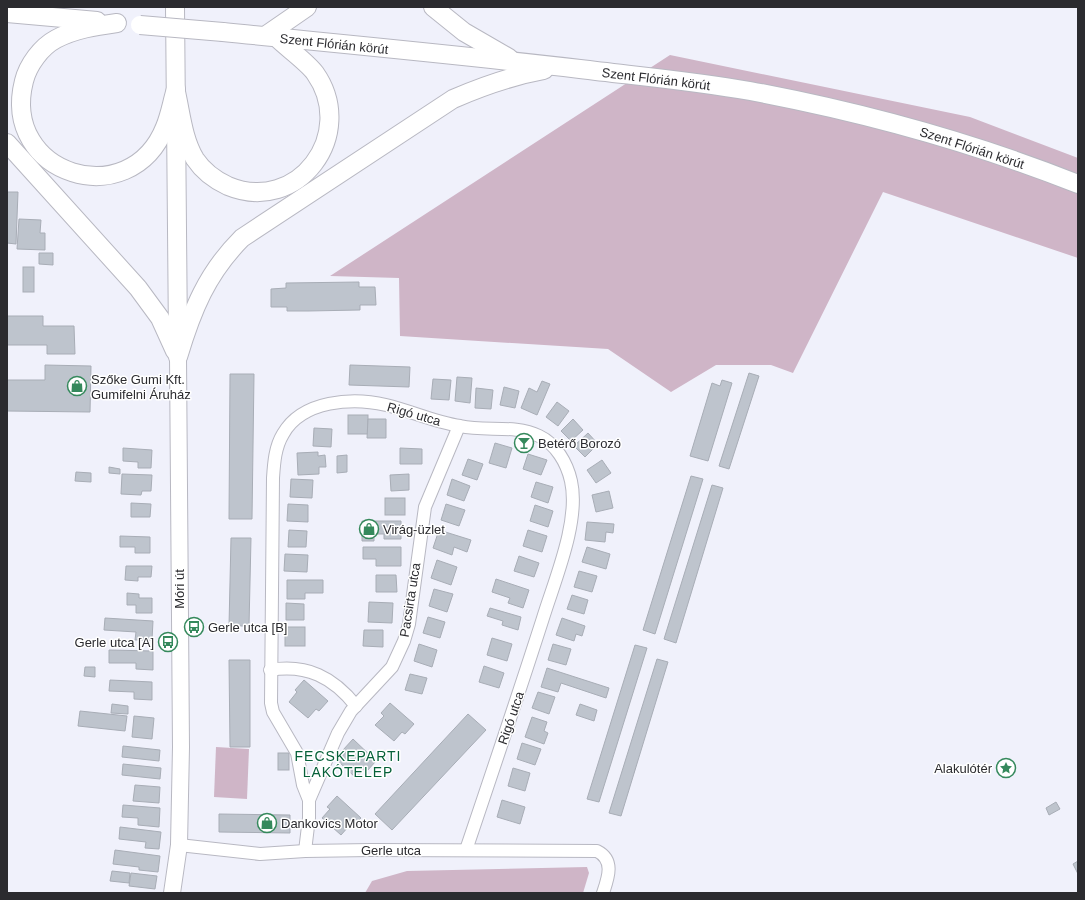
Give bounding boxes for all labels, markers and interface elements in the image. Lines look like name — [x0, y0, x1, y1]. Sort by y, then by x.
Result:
street label: Szent Flórián körút — [279, 31, 389, 57]
street label: Szent Flórián körút — [601, 65, 711, 93]
street label: Szent Flórián körút — [918, 124, 1027, 172]
place label: Szőke Gumi Kft. Gumifelni Áruház — [91, 372, 191, 402]
shop icon: Szőke Gumi Kft. Gumifelni Áruház — [66, 375, 88, 397]
street label: Rigó utca — [386, 399, 443, 429]
bar icon: Betérő Borozó — [513, 432, 535, 454]
place label: Betérő Borozó — [538, 436, 621, 451]
shop icon: Virág-üzlet — [358, 518, 380, 540]
place label: Virág-üzlet — [383, 522, 445, 537]
street label: Pacsirta utca — [397, 561, 423, 638]
street label: Móri út — [172, 569, 187, 609]
bus stop icon: Gerle utca [B] — [183, 616, 205, 638]
place label: Gerle utca [B] — [208, 620, 287, 635]
bus stop icon: Gerle utca [A] — [157, 631, 179, 653]
place label: Gerle utca [A] — [75, 635, 154, 650]
street label: Rigó utca — [495, 689, 527, 746]
district label: FECSKEPARTI LAKÓTELEP — [295, 748, 401, 780]
place icon: Alakulótér — [995, 757, 1017, 779]
place label: Alakulótér — [934, 761, 993, 776]
shop icon: Dankovics Motor — [256, 812, 278, 834]
place label: Dankovics Motor — [281, 816, 378, 831]
street label: Gerle utca — [361, 843, 422, 858]

